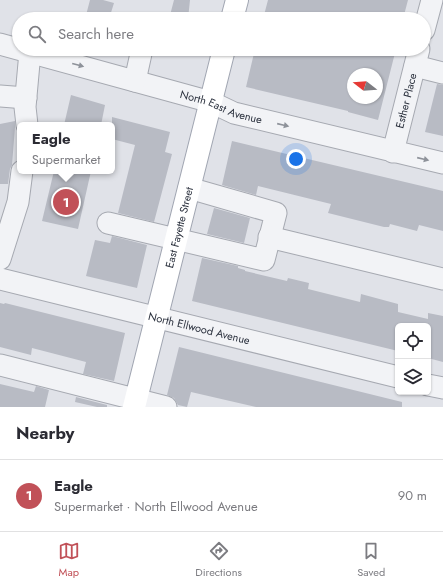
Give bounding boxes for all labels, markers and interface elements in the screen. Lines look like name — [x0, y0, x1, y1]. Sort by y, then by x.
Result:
search box — [12, 12, 431, 56]
icon: search — [26, 23, 48, 45]
text: Search here — [58, 23, 134, 45]
one-way arrow — [72, 62, 84, 68]
north arrow — [347, 68, 383, 104]
street label: Esther Place — [391, 71, 421, 130]
street label: North East Avenue — [178, 86, 264, 128]
popup — [17, 122, 115, 174]
one-way arrow — [277, 122, 289, 128]
text: Eagle — [32, 128, 71, 150]
your location — [286, 149, 306, 169]
text: Supermarket — [32, 150, 100, 169]
one-way arrow — [417, 156, 429, 162]
street label: East Fayette Street — [161, 185, 197, 270]
pin: 1 — [53, 187, 79, 217]
street label: North Ellwood Avenue — [146, 308, 252, 348]
map controls — [395, 323, 431, 395]
button: locate — [395, 323, 431, 359]
button: layers — [395, 359, 431, 395]
text: Nearby — [16, 421, 74, 445]
text: Eagle — [54, 475, 93, 497]
text: 1 — [26, 486, 32, 505]
text: 90 m — [398, 486, 427, 505]
text: Supermarket · North Ellwood Avenue — [54, 497, 258, 516]
tab: Map — [58, 540, 80, 580]
tab: Directions — [195, 540, 242, 580]
tab: Saved — [357, 540, 385, 580]

